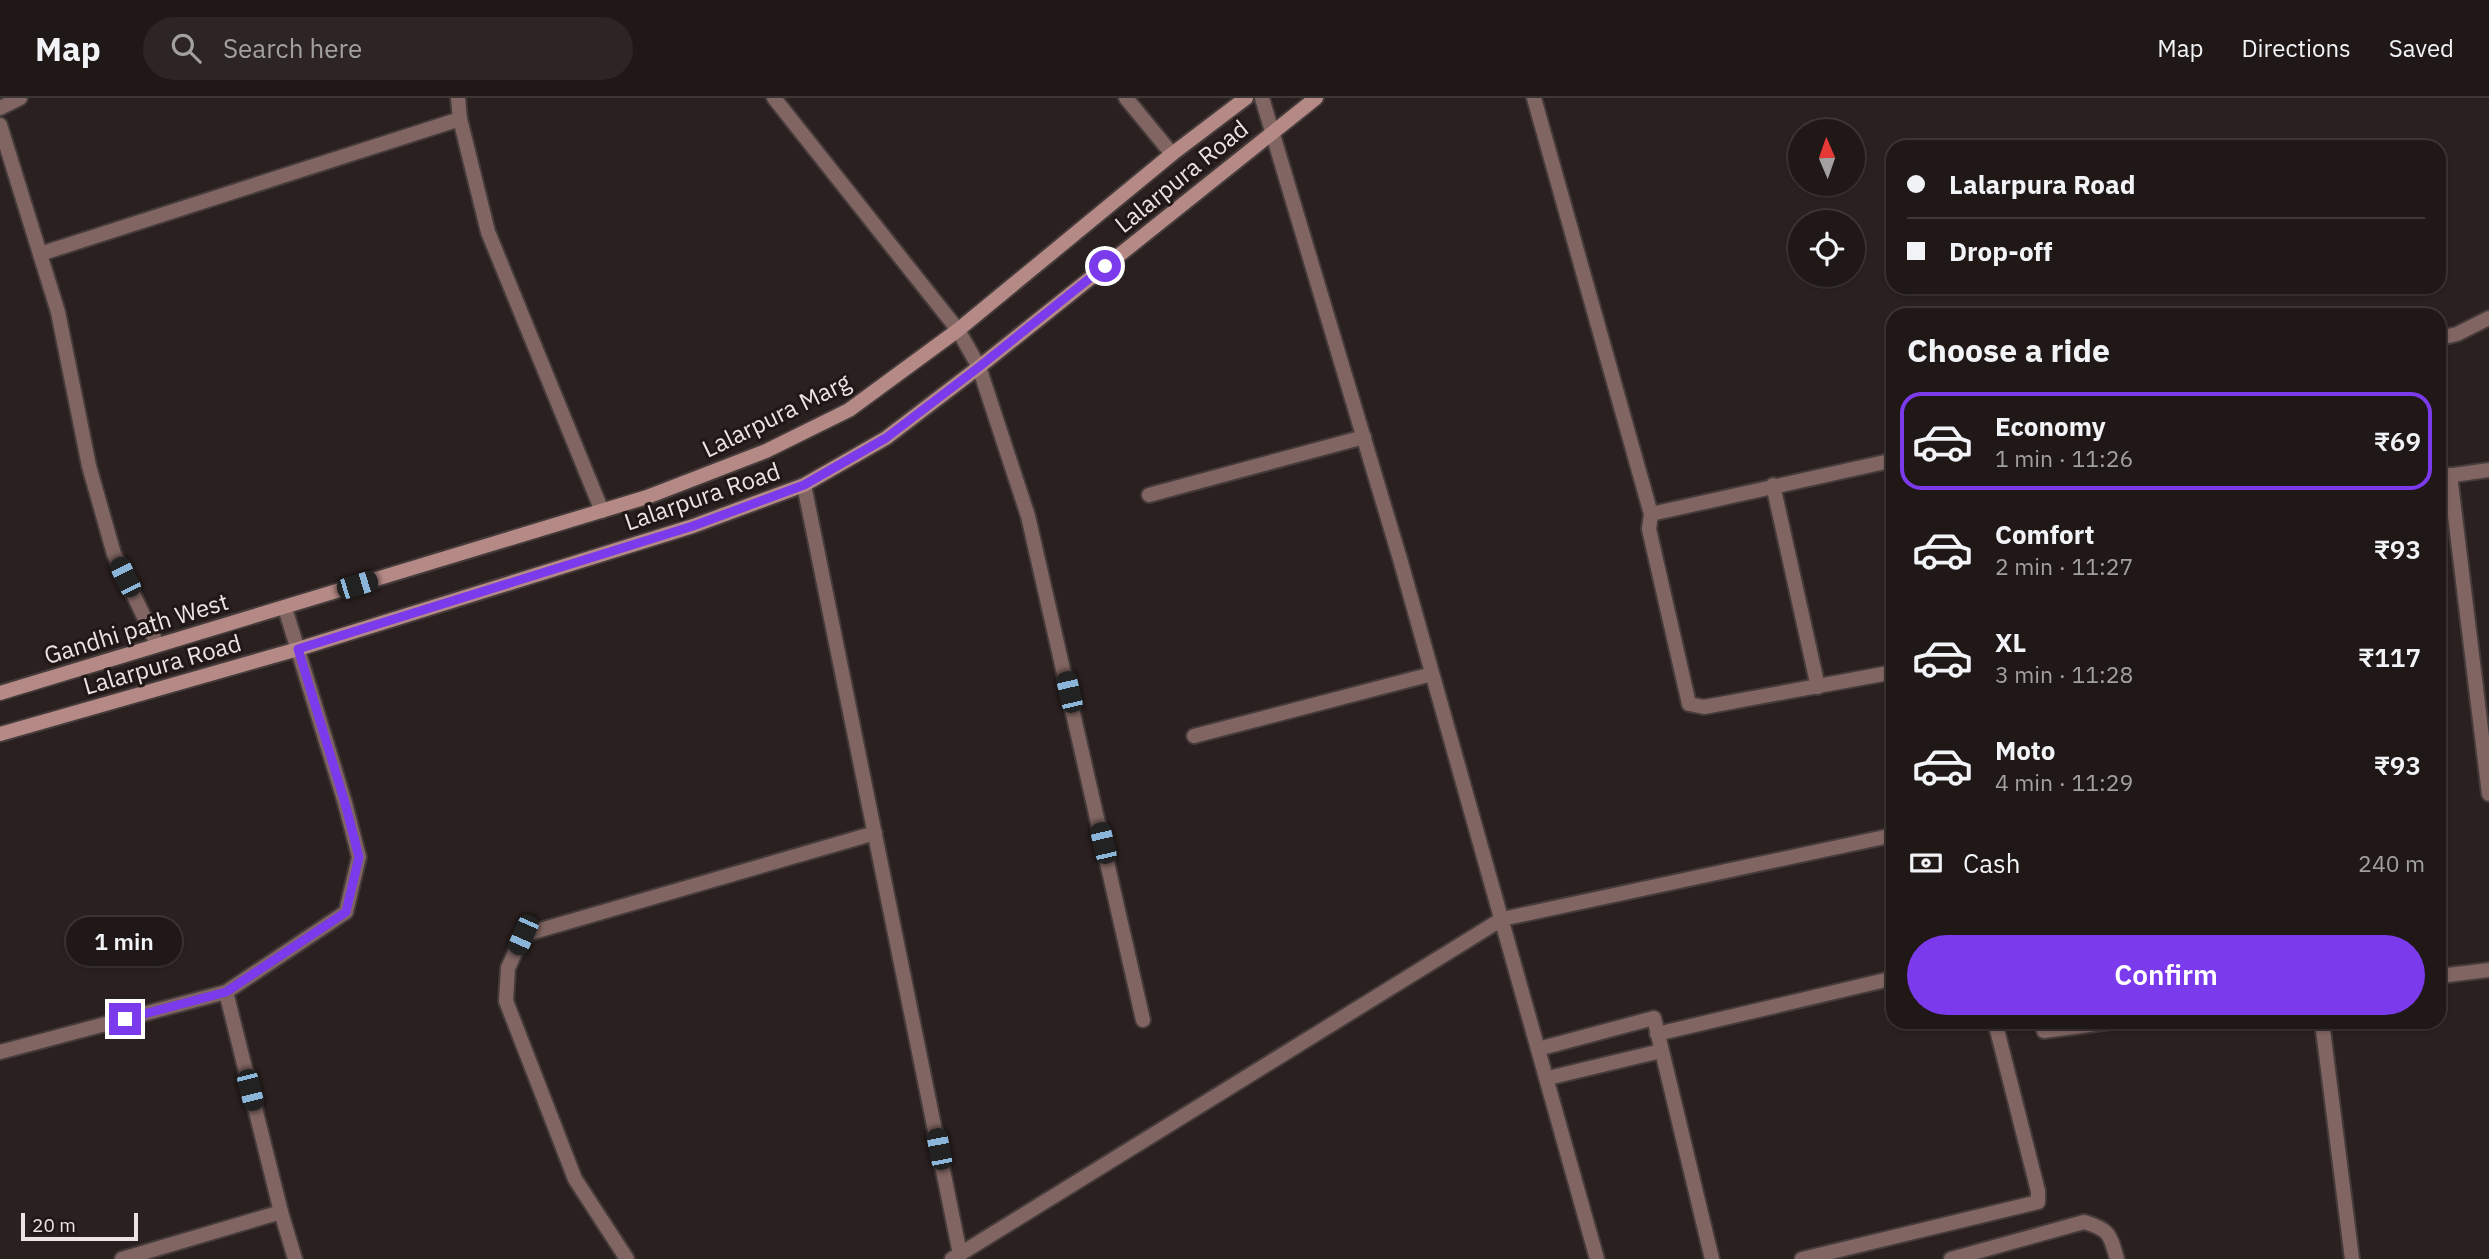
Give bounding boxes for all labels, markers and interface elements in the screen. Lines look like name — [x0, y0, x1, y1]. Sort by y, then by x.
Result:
search box — [143, 17, 633, 80]
text: Map — [35, 27, 101, 70]
icon: search — [167, 29, 205, 67]
text: Search here — [223, 31, 362, 65]
text: Map — [2157, 32, 2203, 64]
text: Directions — [2241, 32, 2351, 64]
text: Saved — [2389, 32, 2454, 64]
street label: Lalarpura Road — [1108, 112, 1254, 240]
north arrow — [1788, 119, 1866, 196]
map controls — [1788, 119, 1865, 287]
text: Lalarpura Road — [1949, 167, 2136, 201]
button: locate — [1788, 210, 1865, 287]
text: Drop-off — [1949, 234, 2052, 268]
route start — [1089, 250, 1121, 282]
text: Choose a ride — [1907, 329, 2110, 371]
street label: Lalarpura Marg — [697, 365, 856, 465]
text: Economy — [1995, 409, 2106, 443]
icon: car — [1911, 410, 1974, 473]
text: ₹69 — [2374, 424, 2421, 458]
text: 1 min · 11:26 — [1995, 443, 2133, 473]
street label: Lalarpura Road — [620, 454, 784, 538]
text: Comfort — [1995, 517, 2094, 551]
icon: car — [1911, 518, 1974, 581]
text: ₹93 — [2374, 532, 2421, 566]
text: 2 min · 11:27 — [1995, 551, 2133, 581]
car — [107, 554, 144, 600]
car — [334, 569, 381, 601]
street label: Gandhi path West — [40, 585, 232, 671]
text: XL — [1995, 625, 2026, 659]
street label: Lalarpura Road — [79, 626, 245, 702]
icon: car — [1911, 626, 1974, 689]
text: ₹117 — [2358, 640, 2421, 674]
text: 3 min · 11:28 — [1995, 659, 2133, 689]
car — [1055, 669, 1084, 715]
text: Moto — [1995, 733, 2055, 767]
icon: car — [1911, 734, 1974, 797]
text: ₹93 — [2374, 748, 2421, 782]
text: 4 min · 11:29 — [1995, 767, 2133, 797]
car — [1089, 820, 1118, 866]
icon: cash — [1907, 844, 1945, 882]
text: Cash — [1963, 846, 2020, 880]
text: 240 m — [2358, 848, 2425, 878]
car — [505, 912, 542, 958]
callout: 1 min — [67, 918, 183, 967]
text: 1 min — [94, 926, 154, 956]
button: Confirm — [1907, 935, 2425, 1015]
route end — [109, 1003, 141, 1035]
car — [235, 1067, 266, 1113]
car — [925, 1126, 954, 1172]
scale bar — [21, 1210, 138, 1242]
text: 20 m — [32, 1213, 76, 1237]

